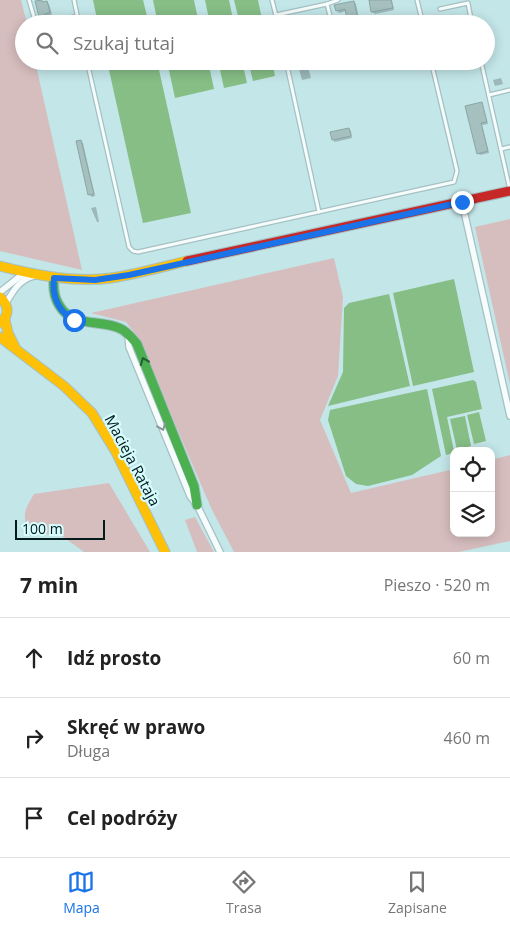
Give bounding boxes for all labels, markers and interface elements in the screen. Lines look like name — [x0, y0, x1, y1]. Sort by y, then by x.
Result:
search box — [15, 15, 495, 70]
icon: search — [33, 29, 61, 57]
text: Szukaj tutaj — [73, 30, 175, 56]
route end — [451, 191, 474, 214]
route start — [63, 309, 86, 332]
one-way arrow — [140, 357, 150, 366]
street label: Macieja Rataja — [101, 411, 165, 509]
one-way arrow — [156, 423, 166, 431]
map controls — [450, 447, 495, 537]
button: locate — [450, 447, 495, 492]
button: layers — [450, 492, 495, 537]
scale bar — [15, 517, 105, 540]
text: 100 m — [22, 519, 63, 538]
text: 7 min — [20, 571, 78, 599]
text: Pieszo · 520 m — [384, 574, 490, 596]
icon: ahead — [20, 644, 48, 672]
text: Idź prosto — [67, 645, 161, 671]
text: 60 m — [453, 647, 490, 669]
text: Skręć w prawo — [67, 714, 205, 740]
icon: right — [20, 724, 48, 752]
text: 460 m — [444, 727, 490, 749]
text: Długa — [67, 740, 110, 762]
icon: arrive — [20, 804, 48, 832]
text: Cel podróży — [67, 805, 177, 831]
tab: Mapa — [63, 868, 100, 917]
tab: Trasa — [226, 868, 262, 917]
tab: Zapisane — [388, 868, 447, 917]

